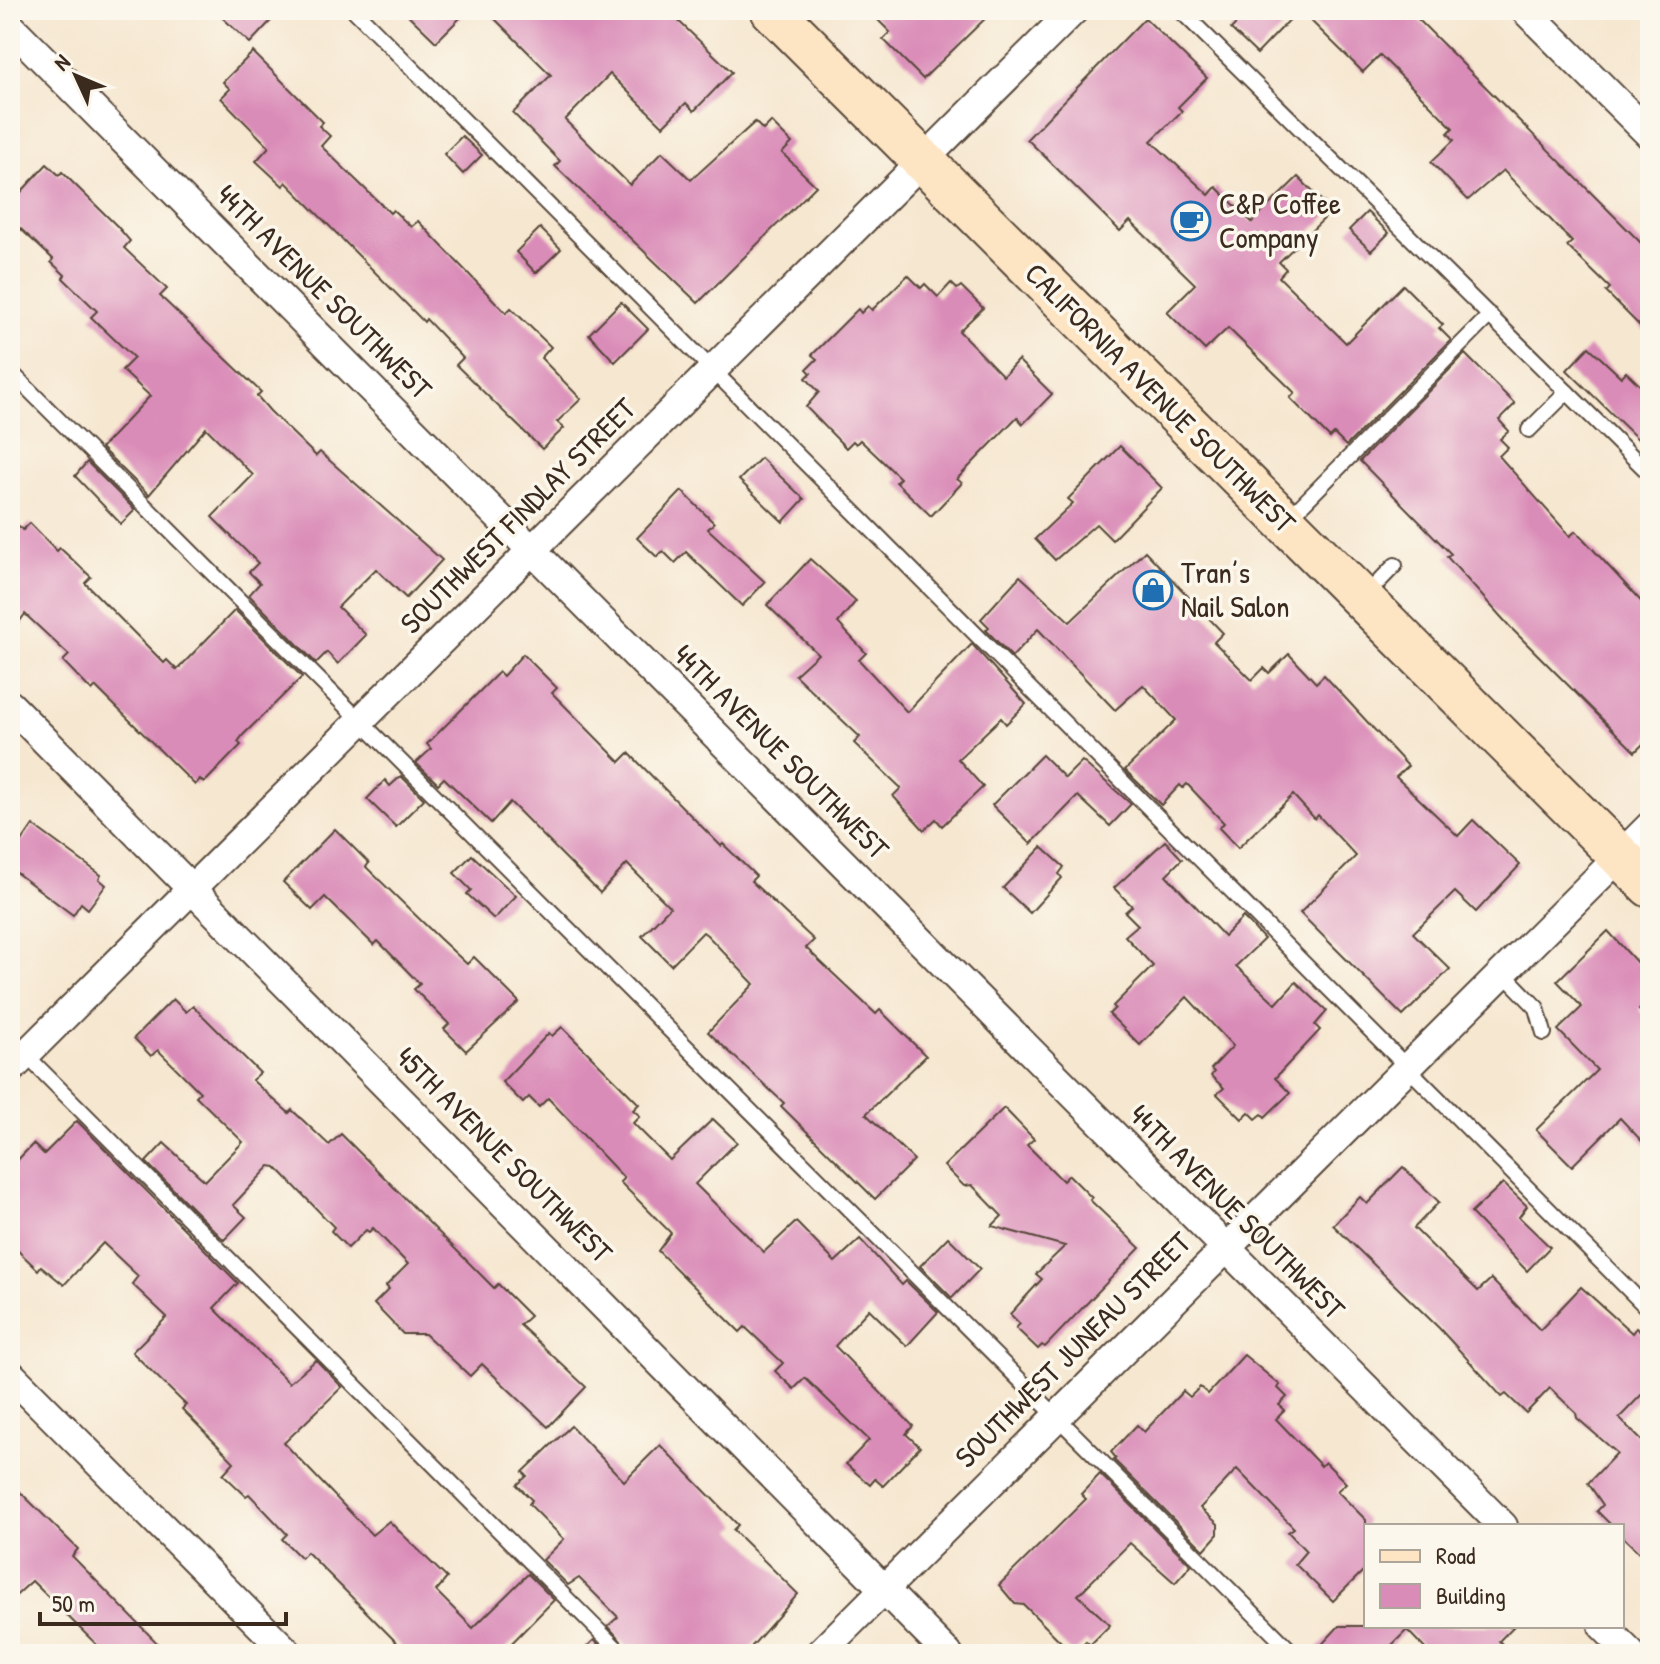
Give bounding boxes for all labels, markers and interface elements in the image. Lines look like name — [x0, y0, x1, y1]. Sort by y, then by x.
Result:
north arrow — [36, 36, 116, 116]
text: N — [47, 47, 77, 77]
street label: 44TH AVENUE SOUTHWEST — [208, 175, 442, 408]
place label: C&P Coffee Company — [1219, 183, 1341, 257]
cafe icon: C&P Coffee Company — [1170, 200, 1212, 242]
street label: CALIFORNIA AVENUE SOUTHWEST — [1017, 253, 1305, 542]
street label: SOUTHWEST FINDLAY STREET — [391, 388, 645, 642]
place label: Tran’s Nail Salon — [1181, 552, 1289, 626]
shop icon: Tran’s Nail Salon — [1132, 569, 1174, 611]
street label: 44TH AVENUE SOUTHWEST — [665, 635, 899, 868]
street label: 45TH AVENUE SOUTHWEST — [388, 1037, 622, 1272]
street label: 44TH AVENUE SOUTHWEST — [1121, 1095, 1355, 1328]
street label: SOUTHWEST JUNEAU STREET — [946, 1222, 1200, 1476]
legend — [1364, 1524, 1624, 1628]
text: Road — [1436, 1539, 1475, 1571]
scale bar — [40, 1576, 286, 1626]
text: Building — [1436, 1579, 1506, 1611]
text: 50 m — [52, 1587, 95, 1619]

